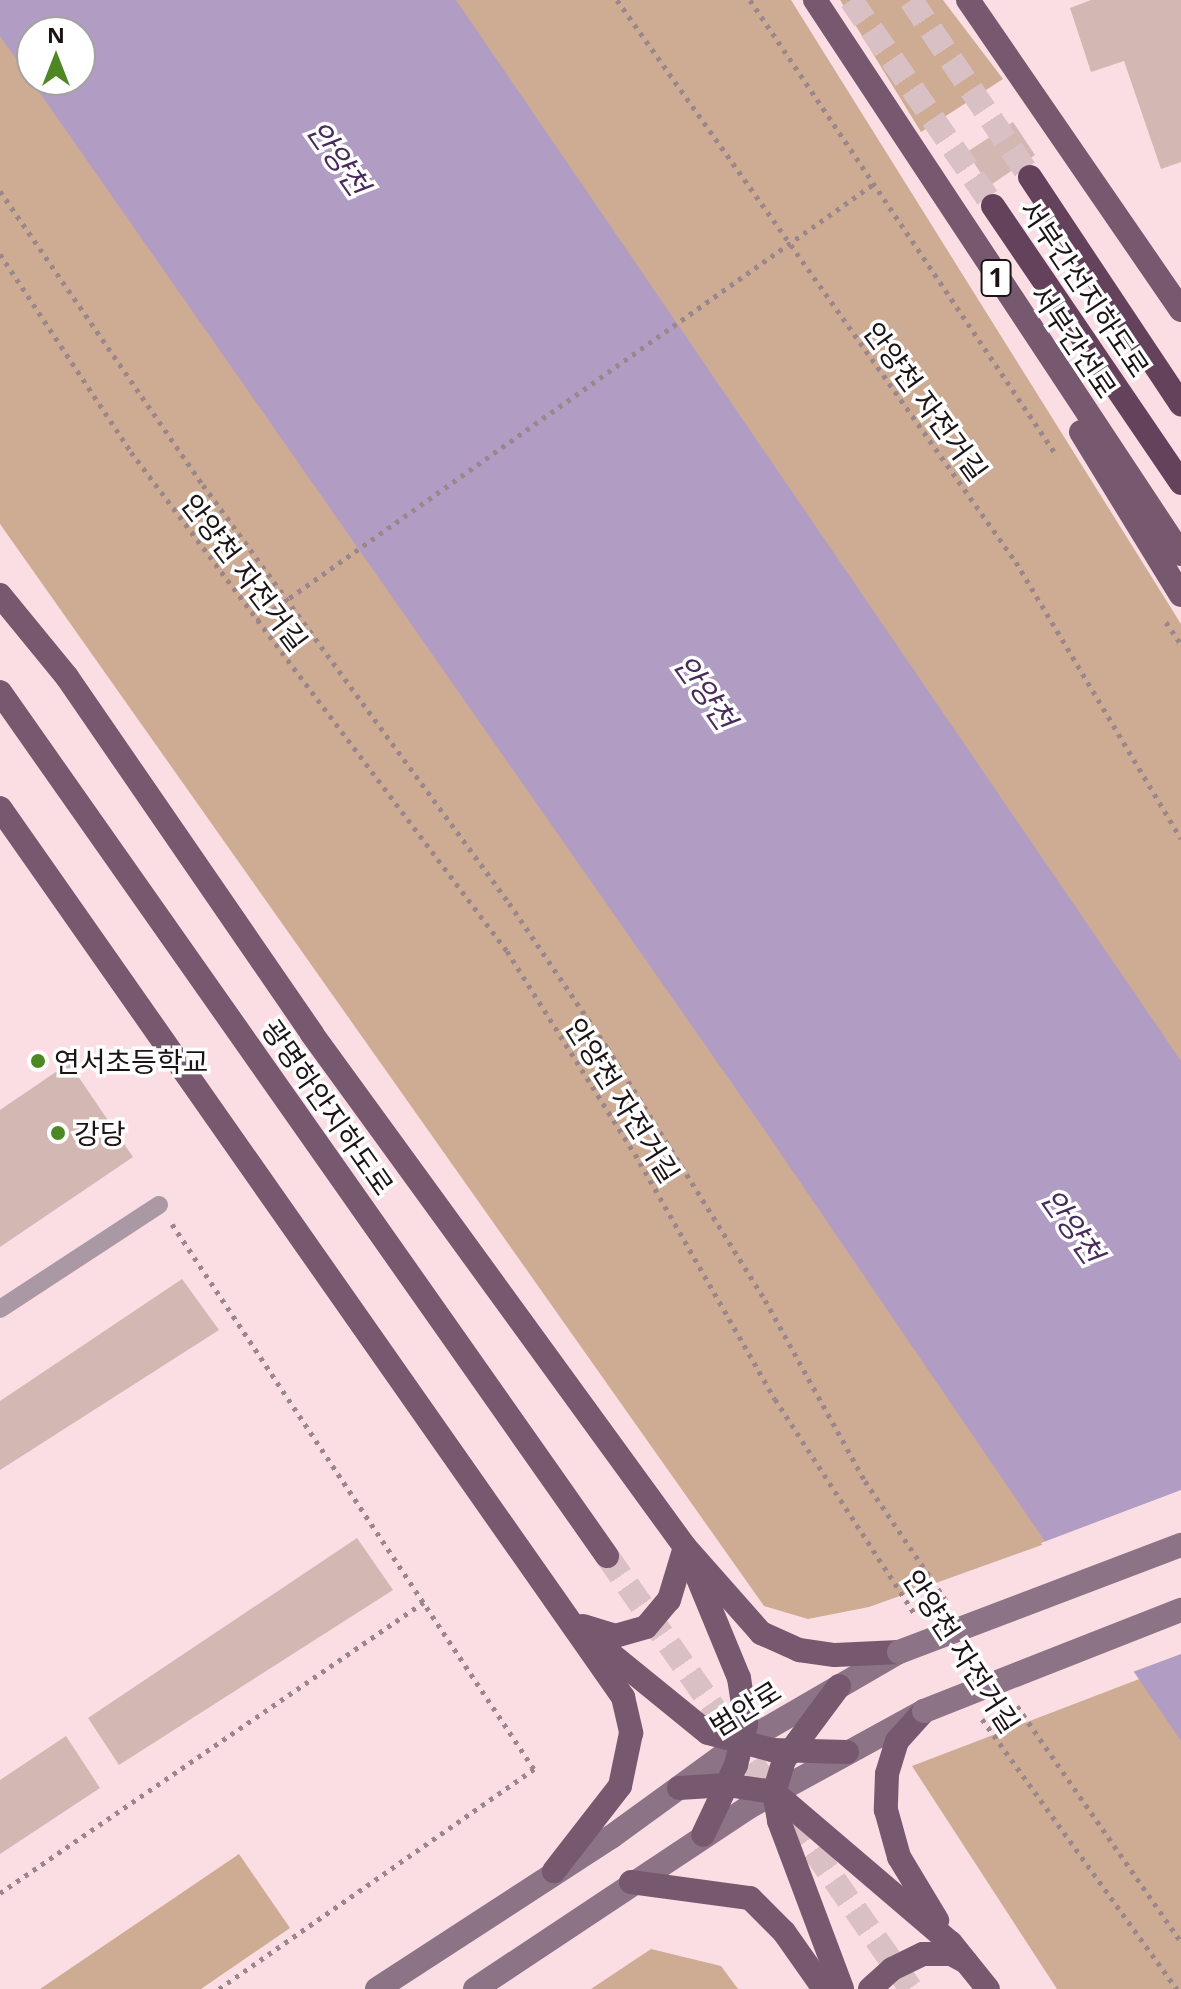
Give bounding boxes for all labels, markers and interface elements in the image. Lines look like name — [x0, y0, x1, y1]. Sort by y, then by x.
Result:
north arrow — [16, 16, 96, 96]
text: N — [47, 19, 65, 49]
water label: 안양천 — [300, 114, 376, 202]
street label: 서부간선지하도로 — [1013, 193, 1157, 383]
road number: 1 — [980, 256, 1012, 300]
street label: 서부간선로 — [1024, 278, 1124, 404]
street label: 안양천 자전거길 — [857, 315, 995, 487]
street label: 안양천 자전거길 — [175, 487, 315, 657]
water label: 안양천 — [667, 648, 743, 736]
street label: 안양천 자전거길 — [559, 1012, 687, 1188]
street label: 광명하안지하도로 — [255, 1013, 401, 1201]
place label: 연서초등학교 — [54, 1044, 209, 1078]
marker: 연서초등학교 — [29, 1052, 47, 1070]
place label: 강당 — [74, 1116, 126, 1150]
marker: 강당 — [49, 1124, 67, 1142]
water label: 안양천 — [1034, 1182, 1110, 1270]
street label: 안양천 자전거길 — [897, 1563, 1027, 1739]
street label: 범안로 — [703, 1673, 787, 1743]

